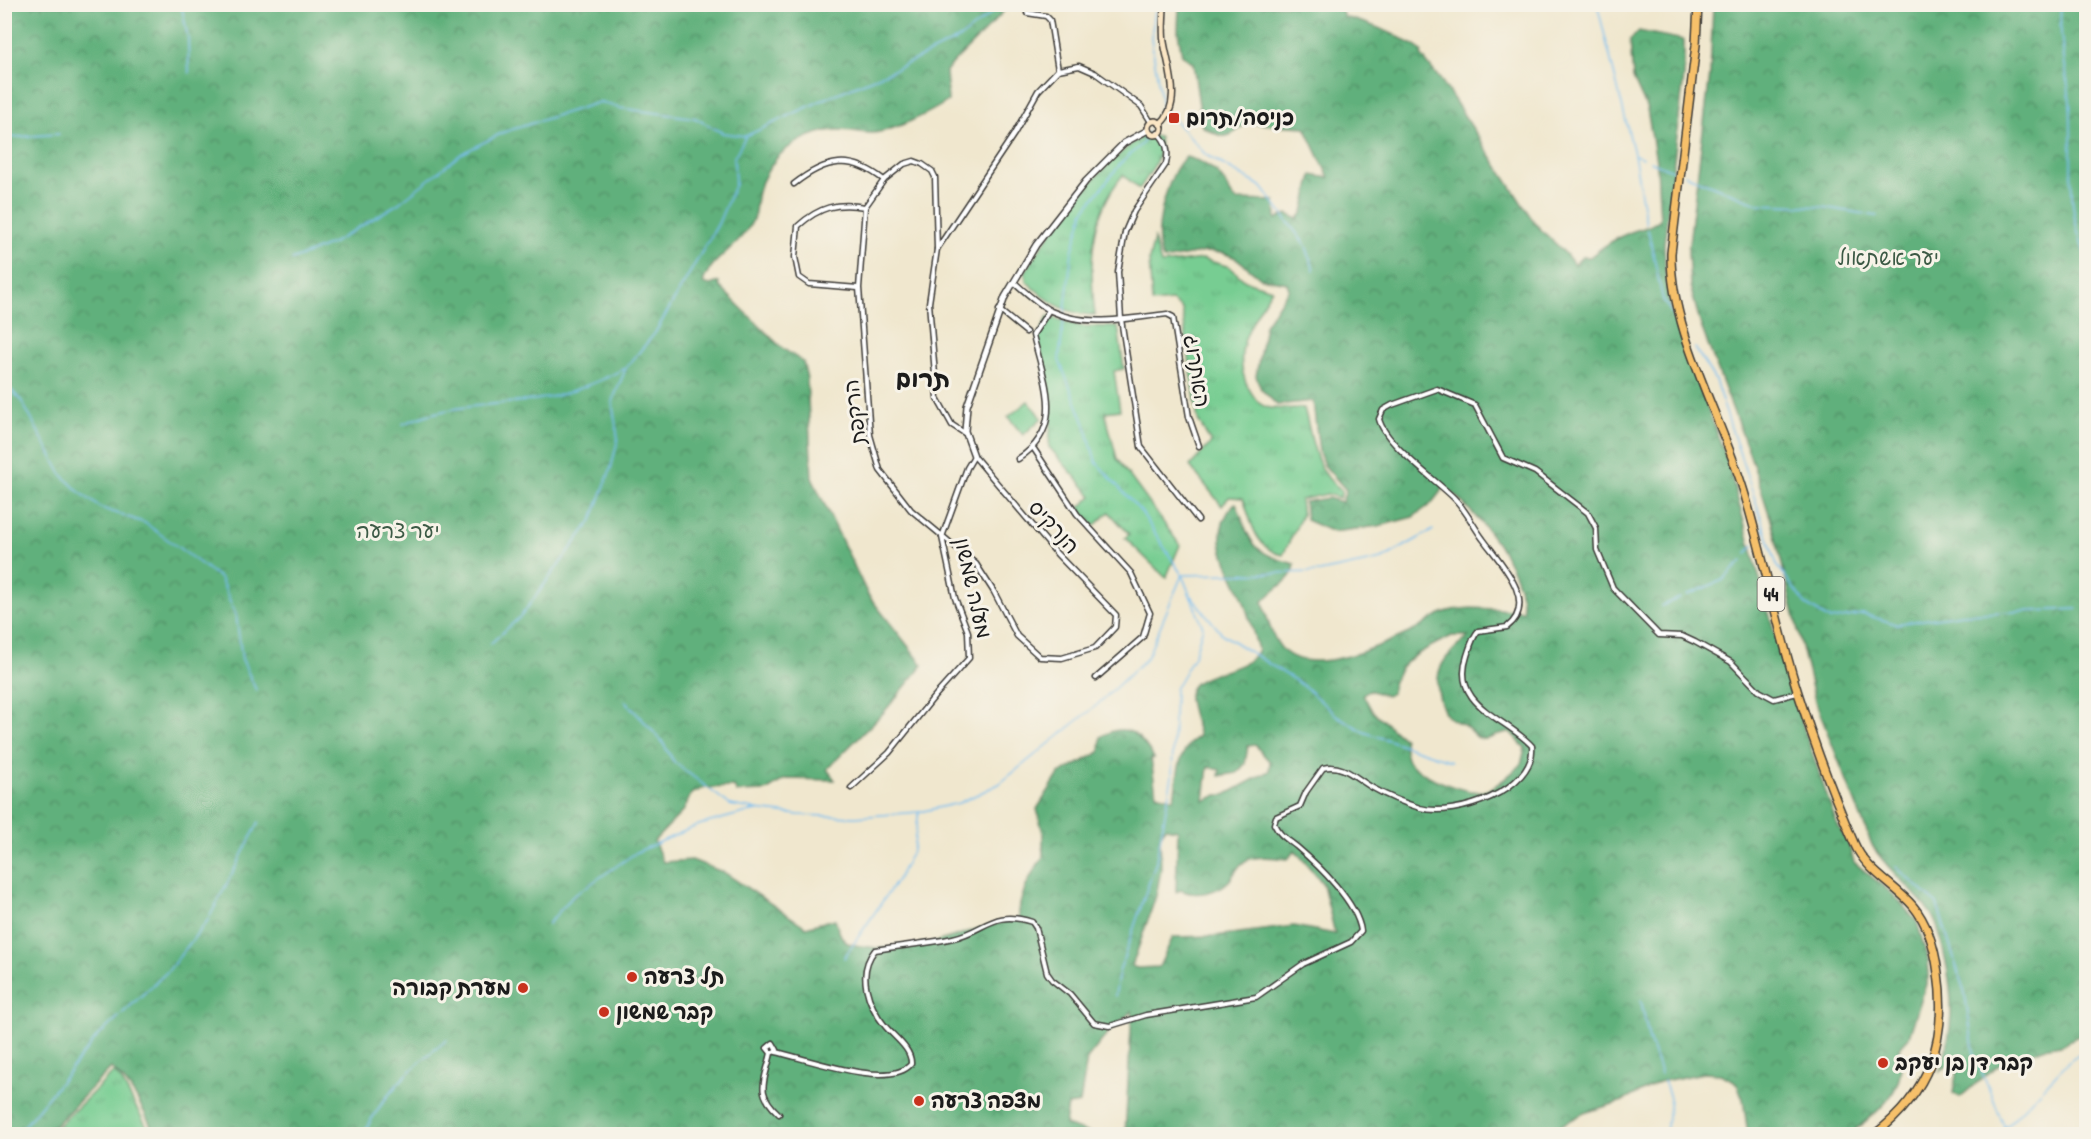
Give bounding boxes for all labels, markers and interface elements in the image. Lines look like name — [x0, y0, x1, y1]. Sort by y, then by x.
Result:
place label: כניסה/תרום — [1186, 103, 1294, 132]
marker: כניסה/תרום — [1167, 111, 1181, 125]
park label: יער אשתאול — [1837, 243, 1939, 272]
street label: האתרוג — [1177, 333, 1218, 409]
district label: תרום — [896, 362, 950, 394]
street label: הרקפת — [836, 378, 873, 447]
street label: הנרקיס — [1022, 493, 1086, 560]
park label: יער צרעה — [356, 516, 440, 545]
street label: מעלה שמשון — [948, 534, 999, 641]
road number: 44 — [1758, 577, 1784, 611]
place label: תל צרעה — [644, 962, 725, 991]
marker: תל צרעה — [625, 970, 639, 984]
place label: מערת קבורה — [392, 973, 511, 1002]
marker: מערת קבורה — [516, 981, 530, 995]
place label: קבר שמשון — [616, 997, 713, 1026]
marker: קבר שמשון — [597, 1005, 611, 1019]
place label: קבר דן בן יעקב — [1895, 1048, 2033, 1077]
marker: קבר דן בן יעקב — [1876, 1056, 1890, 1070]
place label: מצפה צרעה — [931, 1086, 1041, 1115]
marker: מצפה צרעה — [912, 1094, 926, 1108]

